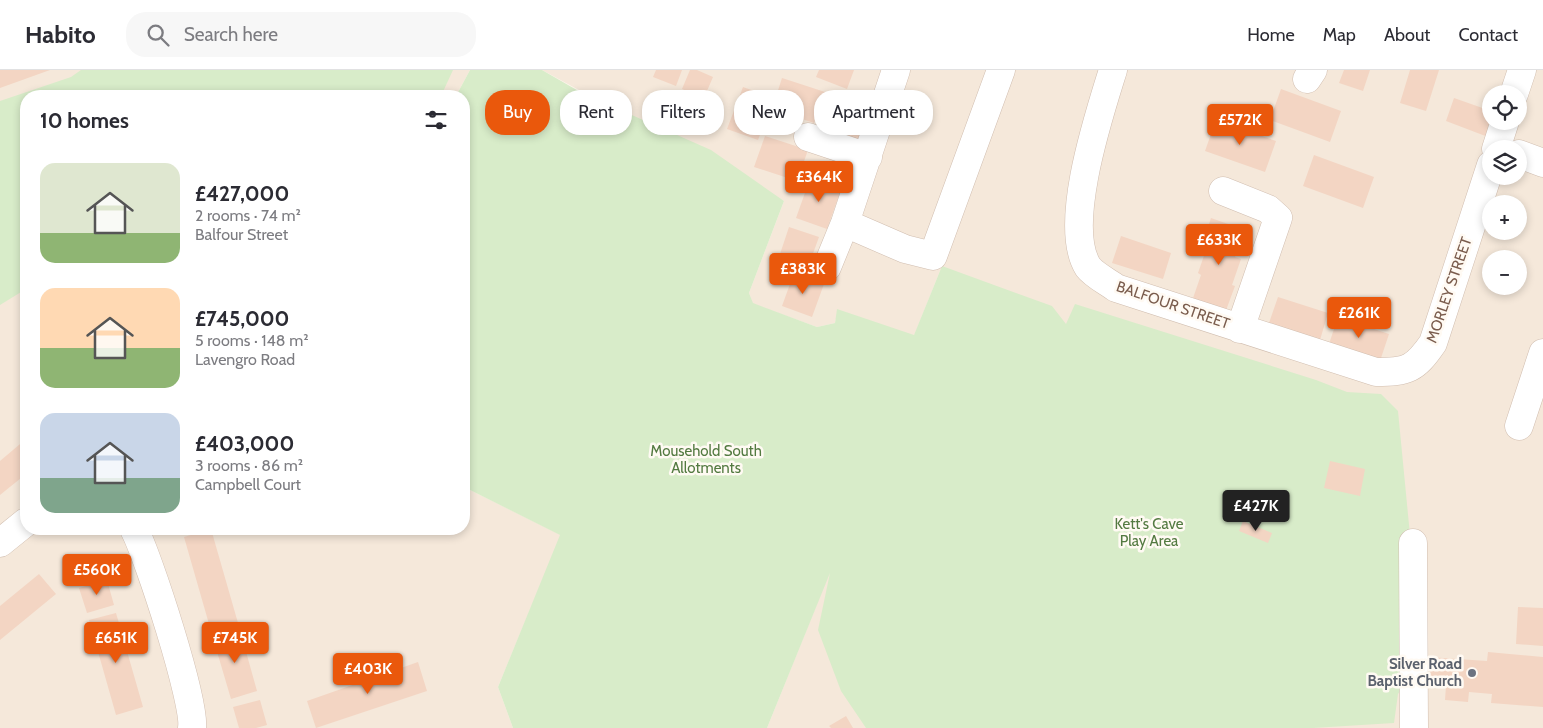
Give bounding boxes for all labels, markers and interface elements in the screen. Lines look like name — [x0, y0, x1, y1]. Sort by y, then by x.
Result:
search box — [126, 12, 476, 57]
text: Habito — [25, 20, 96, 49]
icon: search — [144, 21, 172, 49]
text: Search here — [184, 23, 278, 46]
text: Home — [1247, 24, 1295, 46]
text: Map — [1323, 24, 1356, 46]
text: About — [1384, 24, 1430, 46]
text: Contact — [1458, 24, 1518, 46]
map controls — [1482, 85, 1527, 295]
button: locate — [1482, 85, 1527, 130]
chip: Buy — [485, 90, 550, 135]
chip: Rent — [560, 90, 632, 135]
chip: Filters — [642, 90, 724, 135]
chip: New — [734, 90, 804, 135]
chip: Apartment — [814, 90, 933, 135]
pin: £572K — [1205, 104, 1275, 146]
icon: filters — [422, 106, 450, 134]
text: 10 homes — [40, 108, 129, 133]
text: £572K — [1218, 110, 1262, 129]
button: layers — [1482, 140, 1527, 185]
pin: £364K — [784, 160, 854, 203]
text: £364K — [796, 167, 842, 186]
text: £427,000 — [195, 181, 289, 206]
icon: home — [80, 183, 140, 243]
button: + — [1482, 195, 1527, 240]
text: 2 rooms · 74 m² — [195, 206, 301, 225]
pin: £633K — [1184, 224, 1254, 266]
text: Balfour Street — [195, 225, 288, 244]
text: £633K — [1197, 230, 1241, 249]
street label: MORLEY STREET — [1422, 235, 1476, 345]
button: − — [1482, 250, 1527, 295]
pin: £383K — [768, 252, 838, 295]
text: £383K — [780, 259, 826, 278]
street label: BALFOUR STREET — [1114, 277, 1232, 333]
pin: £261K — [1324, 296, 1394, 339]
text: £261K — [1338, 303, 1380, 322]
text: £745,000 — [195, 306, 289, 331]
icon: home — [80, 308, 140, 368]
text: 5 rooms · 148 m² — [195, 331, 308, 350]
text: Lavengro Road — [195, 350, 295, 369]
text: £403,000 — [195, 431, 294, 456]
icon: home — [80, 433, 140, 493]
park label: Mousehold South Allotments — [650, 442, 762, 477]
text: 3 rooms · 86 m² — [195, 456, 303, 475]
text: Campbell Court — [195, 475, 301, 494]
pin: £427K — [1221, 490, 1291, 532]
text: £427K — [1234, 496, 1278, 515]
park label: Kett's Cave Play Area — [1115, 515, 1184, 550]
pin: £560K — [62, 554, 132, 596]
text: £560K — [73, 560, 121, 579]
pin: £651K — [81, 622, 151, 664]
pin: £745K — [200, 622, 270, 664]
text: £651K — [95, 628, 137, 647]
text: £745K — [213, 628, 257, 647]
pin: £403K — [333, 652, 403, 695]
place label: Silver Road Baptist Church — [1367, 655, 1462, 690]
text: £403K — [344, 659, 392, 678]
marker: Silver Road Baptist Church — [1466, 667, 1478, 679]

